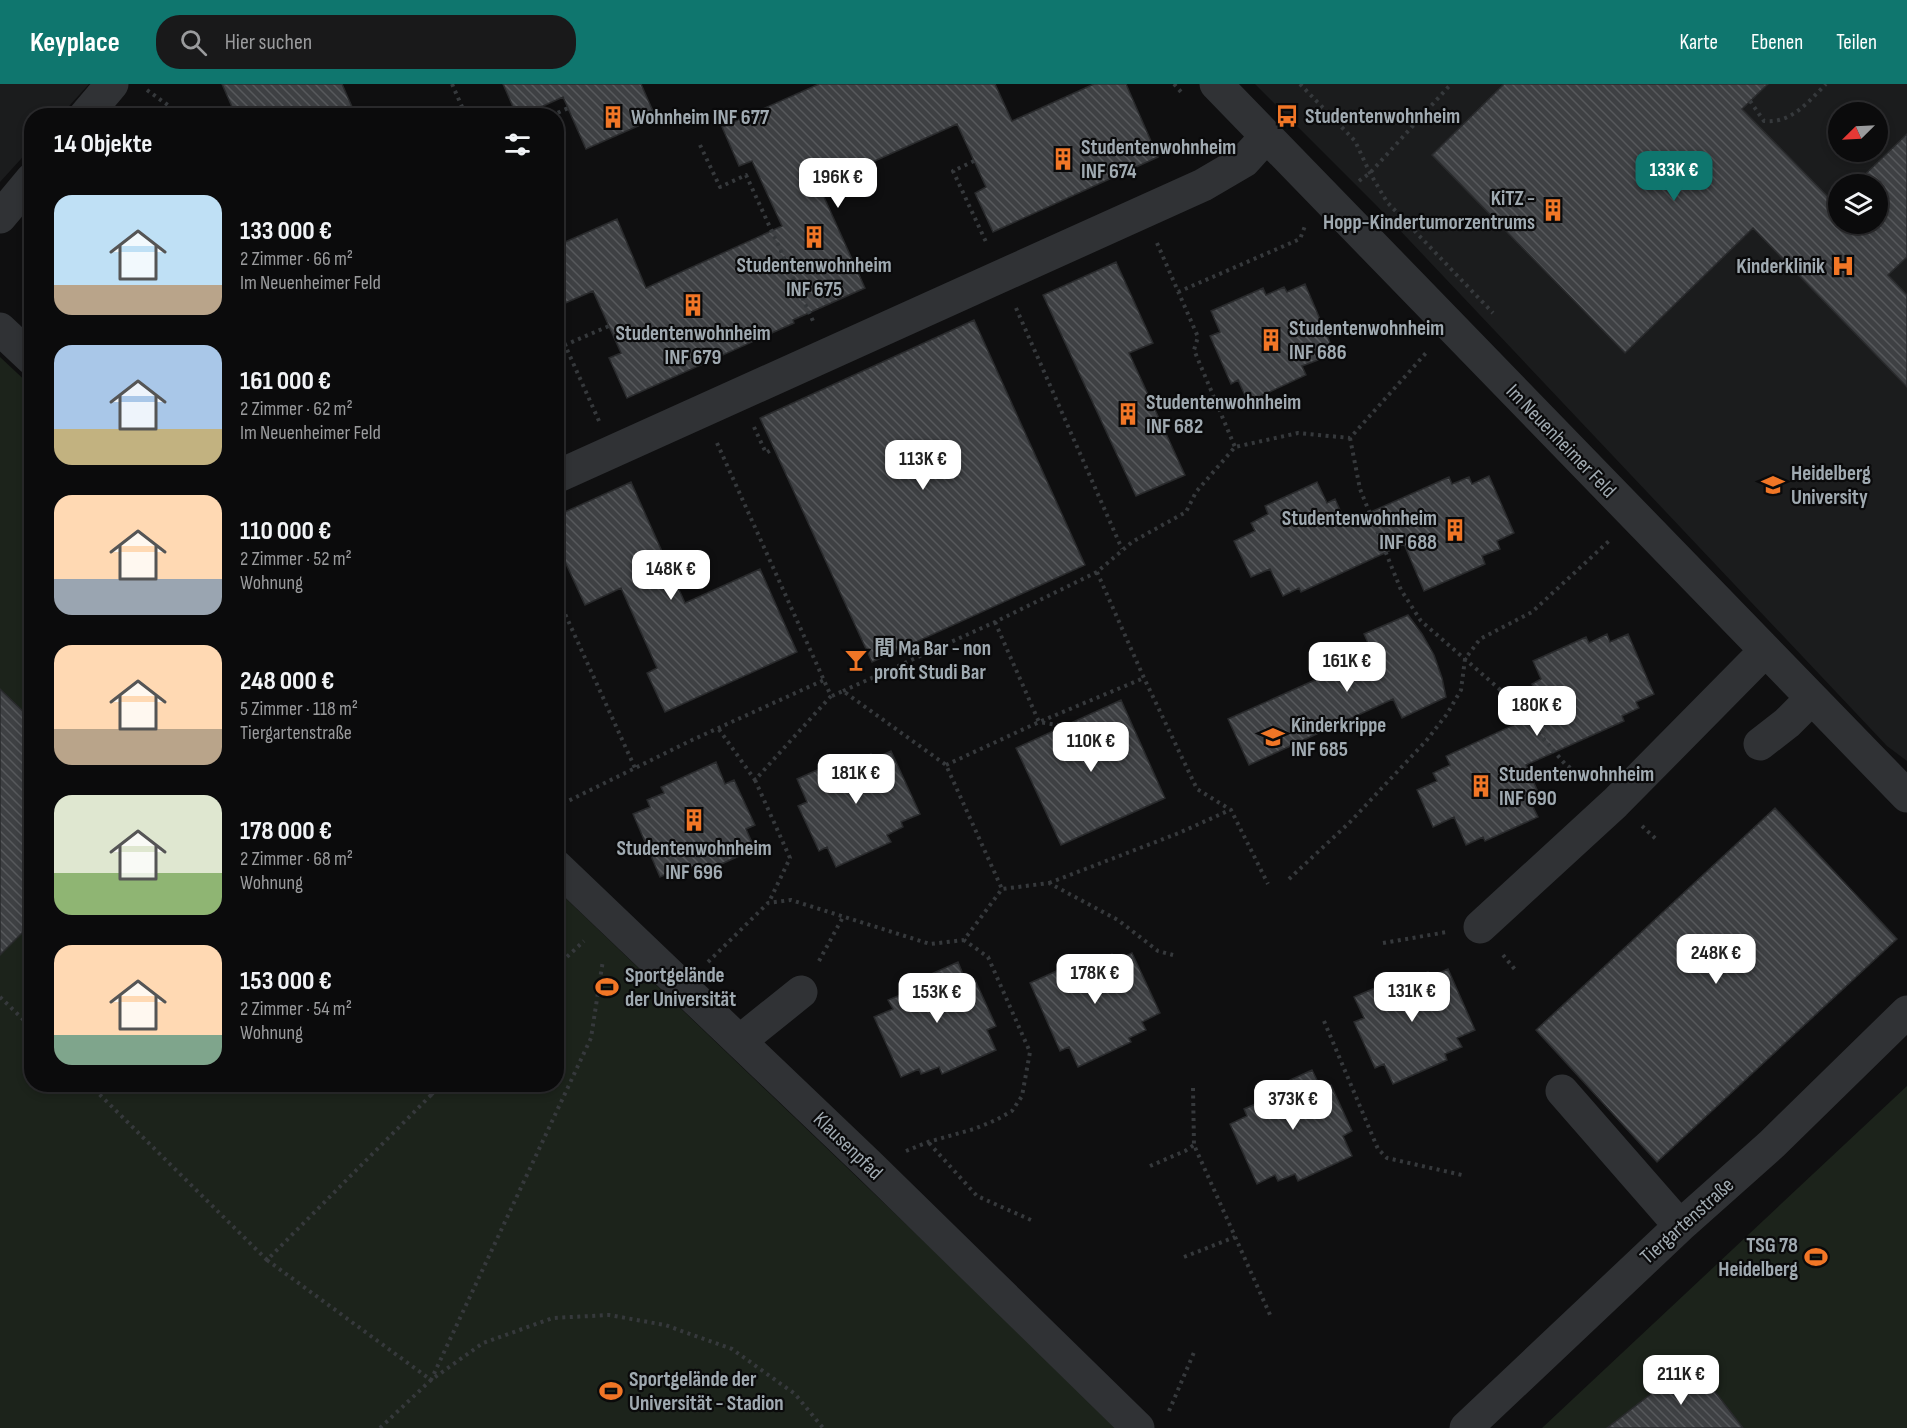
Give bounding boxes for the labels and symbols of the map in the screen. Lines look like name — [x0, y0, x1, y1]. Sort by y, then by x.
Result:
north arrow — [1828, 102, 1888, 162]
bus stop icon: Studentenwohnheim — [1274, 103, 1300, 129]
building icon: Wohnheim INF 677 — [600, 104, 626, 130]
place label: Studentenwohnheim — [1305, 104, 1460, 129]
place label: Wohnheim INF 677 — [631, 105, 770, 130]
place label: Studentenwohnheim INF 674 — [1081, 135, 1236, 184]
building icon: Studentenwohnheim INF 674 — [1050, 146, 1076, 172]
pin: 133K € — [1625, 151, 1723, 202]
pin: 196K € — [789, 158, 887, 209]
place label: KiTZ - Hopp-Kindertumorzentrums — [1323, 186, 1535, 235]
building icon: KiTZ - Hopp-Kindertumorzentrums — [1540, 197, 1566, 223]
building icon: Studentenwohnheim INF 675 — [801, 224, 827, 250]
place label: Studentenwohnheim INF 675 — [736, 253, 892, 302]
hospital icon: Kinderklinik — [1830, 253, 1856, 279]
place label: Kinderklinik — [1736, 254, 1825, 279]
building icon: Studentenwohnheim INF 679 — [680, 292, 706, 318]
place label: Studentenwohnheim INF 686 — [1289, 316, 1444, 365]
place label: Studentenwohnheim INF 679 — [615, 321, 771, 370]
building icon: Studentenwohnheim INF 686 — [1258, 327, 1284, 353]
street label: Im Neuenheimer Feld — [1501, 379, 1621, 503]
place label: Studentenwohnheim INF 682 — [1146, 390, 1301, 439]
building icon: Studentenwohnheim INF 682 — [1115, 401, 1141, 427]
pin: 113K € — [874, 440, 972, 491]
place label: Heidelberg University — [1791, 461, 1871, 510]
school or university icon: Heidelberg University — [1760, 472, 1786, 498]
place label: Studentenwohnheim INF 688 — [1282, 506, 1437, 555]
building icon: Studentenwohnheim INF 688 — [1442, 517, 1468, 543]
pin: 148K € — [622, 550, 720, 601]
place label: 間 Ma Bar - non profit Studi Bar — [874, 636, 991, 685]
pin: 161K € — [1298, 642, 1396, 693]
bar icon: 間 Ma Bar - non profit Studi Bar — [843, 647, 869, 673]
pin: 180K € — [1488, 686, 1586, 737]
place label: Kinderkrippe INF 685 — [1291, 713, 1386, 762]
pin: 110K € — [1042, 722, 1140, 773]
school or university icon: Kinderkrippe INF 685 — [1260, 724, 1286, 750]
pin: 181K € — [807, 754, 905, 805]
place label: Studentenwohnheim INF 690 — [1499, 762, 1654, 811]
building icon: Studentenwohnheim INF 690 — [1468, 773, 1494, 799]
building icon: Studentenwohnheim INF 696 — [681, 807, 707, 833]
place label: Studentenwohnheim INF 696 — [616, 836, 772, 885]
pin: 248K € — [1667, 934, 1765, 985]
pin: 178K € — [1046, 954, 1144, 1005]
place label: Sportgelände der Universität — [625, 963, 736, 1012]
pin: 131K € — [1363, 972, 1461, 1023]
pin: 153K € — [888, 973, 986, 1024]
sports icon: Sportgelände der Universität — [594, 974, 620, 1000]
pin: 373K € — [1244, 1080, 1342, 1131]
street label: Klausenpfad — [808, 1107, 888, 1185]
street label: Tiergartenstraße — [1635, 1172, 1739, 1270]
place label: TSG 78 Heidelberg — [1718, 1233, 1798, 1282]
sports icon: TSG 78 Heidelberg — [1803, 1244, 1829, 1270]
pin: 211K € — [1632, 1355, 1730, 1406]
place label: Sportgelände der Universität - Stadion — [629, 1367, 784, 1416]
sports icon: Sportgelände der Universität - Stadion — [598, 1378, 624, 1404]

